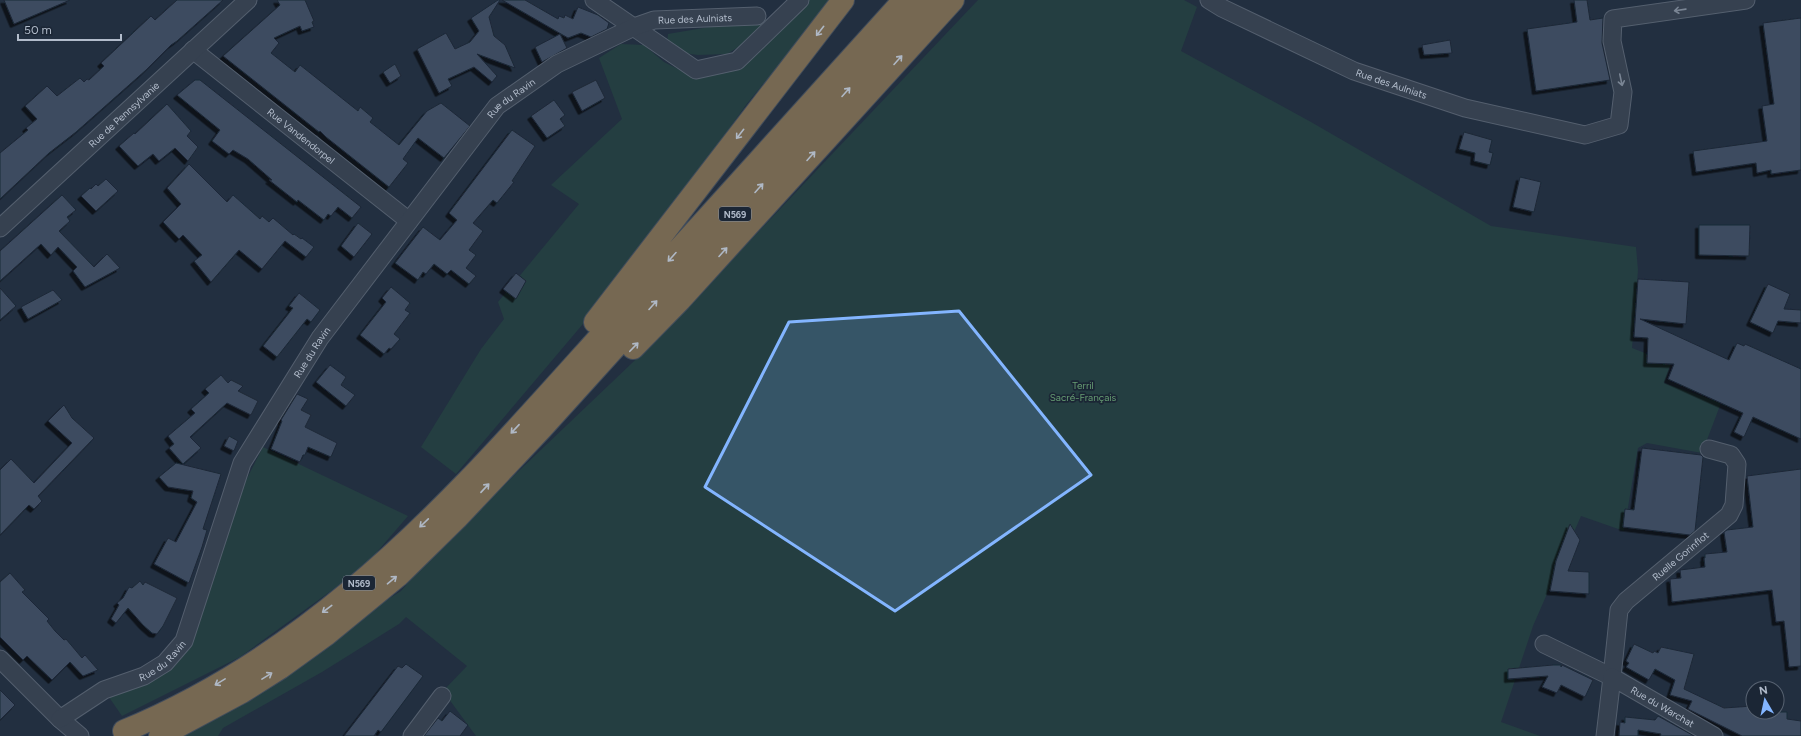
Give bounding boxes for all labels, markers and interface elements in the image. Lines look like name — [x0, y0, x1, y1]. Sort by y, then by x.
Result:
one-way arrow — [1674, 6, 1687, 14]
street label: Rue des Aulniats — [657, 10, 733, 26]
scale bar — [18, 16, 121, 42]
text: 50 m — [24, 23, 52, 37]
one-way arrow — [815, 25, 824, 36]
one-way arrow — [893, 55, 902, 65]
street label: Rue des Aulniats — [1354, 66, 1429, 102]
one-way arrow — [1617, 73, 1625, 86]
street label: Rue du Ravin — [484, 75, 538, 121]
street label: Rue de Pennsylvanie — [86, 78, 162, 150]
one-way arrow — [841, 87, 850, 97]
street label: Rue Vandendorpel — [265, 105, 338, 166]
one-way arrow — [736, 128, 745, 139]
one-way arrow — [806, 151, 815, 161]
one-way arrow — [754, 183, 763, 193]
road number: N569 — [719, 207, 751, 221]
one-way arrow — [718, 248, 727, 258]
one-way arrow — [667, 252, 676, 262]
one-way arrow — [648, 300, 657, 310]
street label: Rue du Ravin — [290, 324, 333, 380]
one-way arrow — [629, 342, 639, 352]
park label: Terril Sacré-Français — [1050, 379, 1117, 404]
one-way arrow — [510, 424, 520, 434]
one-way arrow — [480, 483, 490, 493]
one-way arrow — [419, 518, 429, 527]
street label: Ruelle Gorinflot — [1649, 528, 1711, 583]
one-way arrow — [387, 575, 398, 584]
road number: N569 — [343, 576, 375, 590]
one-way arrow — [322, 605, 333, 613]
street label: Rue du Ravin — [137, 637, 189, 684]
one-way arrow — [262, 672, 273, 681]
one-way arrow — [215, 678, 226, 686]
north arrow — [1745, 680, 1785, 720]
street label: Rue du Warchat — [1629, 683, 1697, 730]
text: N — [1758, 684, 1769, 698]

